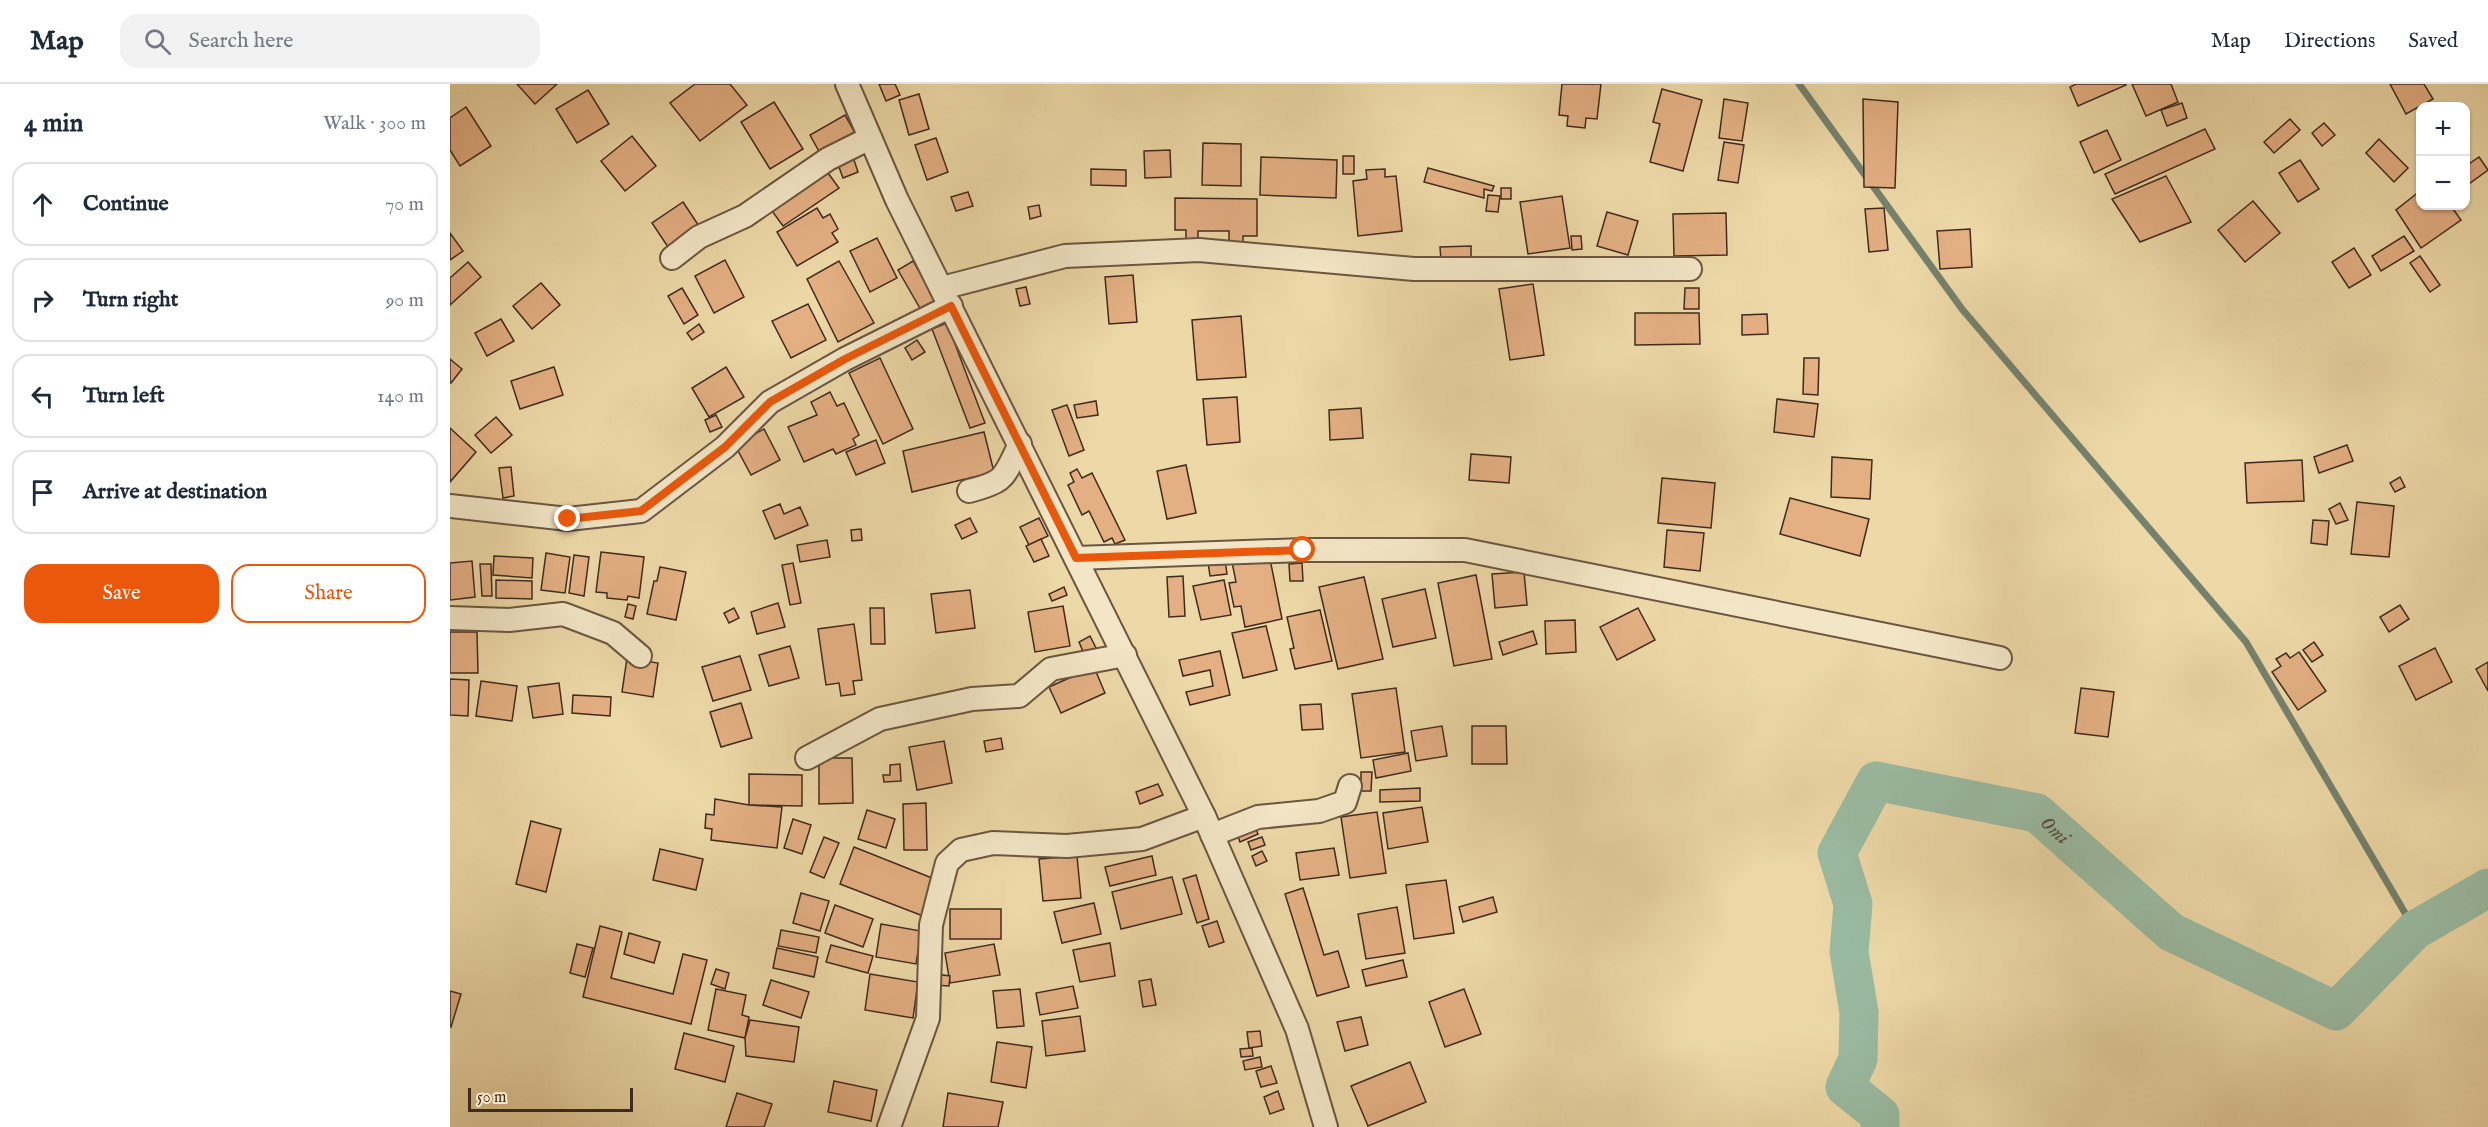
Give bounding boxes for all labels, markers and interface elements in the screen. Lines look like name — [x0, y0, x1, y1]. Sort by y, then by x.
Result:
search box — [120, 14, 540, 68]
text: Map — [30, 24, 84, 59]
icon: search — [141, 25, 174, 58]
text: Search here — [189, 27, 293, 55]
text: Map — [2211, 28, 2251, 55]
text: Directions — [2284, 28, 2375, 55]
text: Saved — [2408, 28, 2458, 55]
map controls — [2416, 102, 2470, 210]
button: + — [2416, 102, 2470, 156]
text: 4 min — [24, 107, 83, 140]
text: Walk · 300 m — [323, 111, 426, 136]
button: − — [2416, 156, 2470, 210]
icon: ahead — [26, 188, 59, 221]
text: Continue — [83, 190, 169, 218]
text: 70 m — [385, 192, 424, 217]
icon: right — [26, 284, 59, 317]
text: Turn right — [83, 286, 178, 314]
text: 90 m — [386, 288, 424, 313]
icon: left — [26, 380, 59, 413]
text: Turn left — [83, 382, 165, 410]
text: 140 m — [377, 384, 424, 409]
icon: arrive — [26, 476, 59, 509]
text: Arrive at destination — [83, 478, 267, 506]
route end — [554, 505, 580, 531]
route start — [1289, 536, 1315, 562]
button: Save — [24, 564, 219, 623]
button: Share — [231, 564, 426, 623]
water label: Omi — [2035, 811, 2075, 851]
scale bar — [468, 1085, 633, 1112]
text: 50 m — [477, 1088, 506, 1108]

